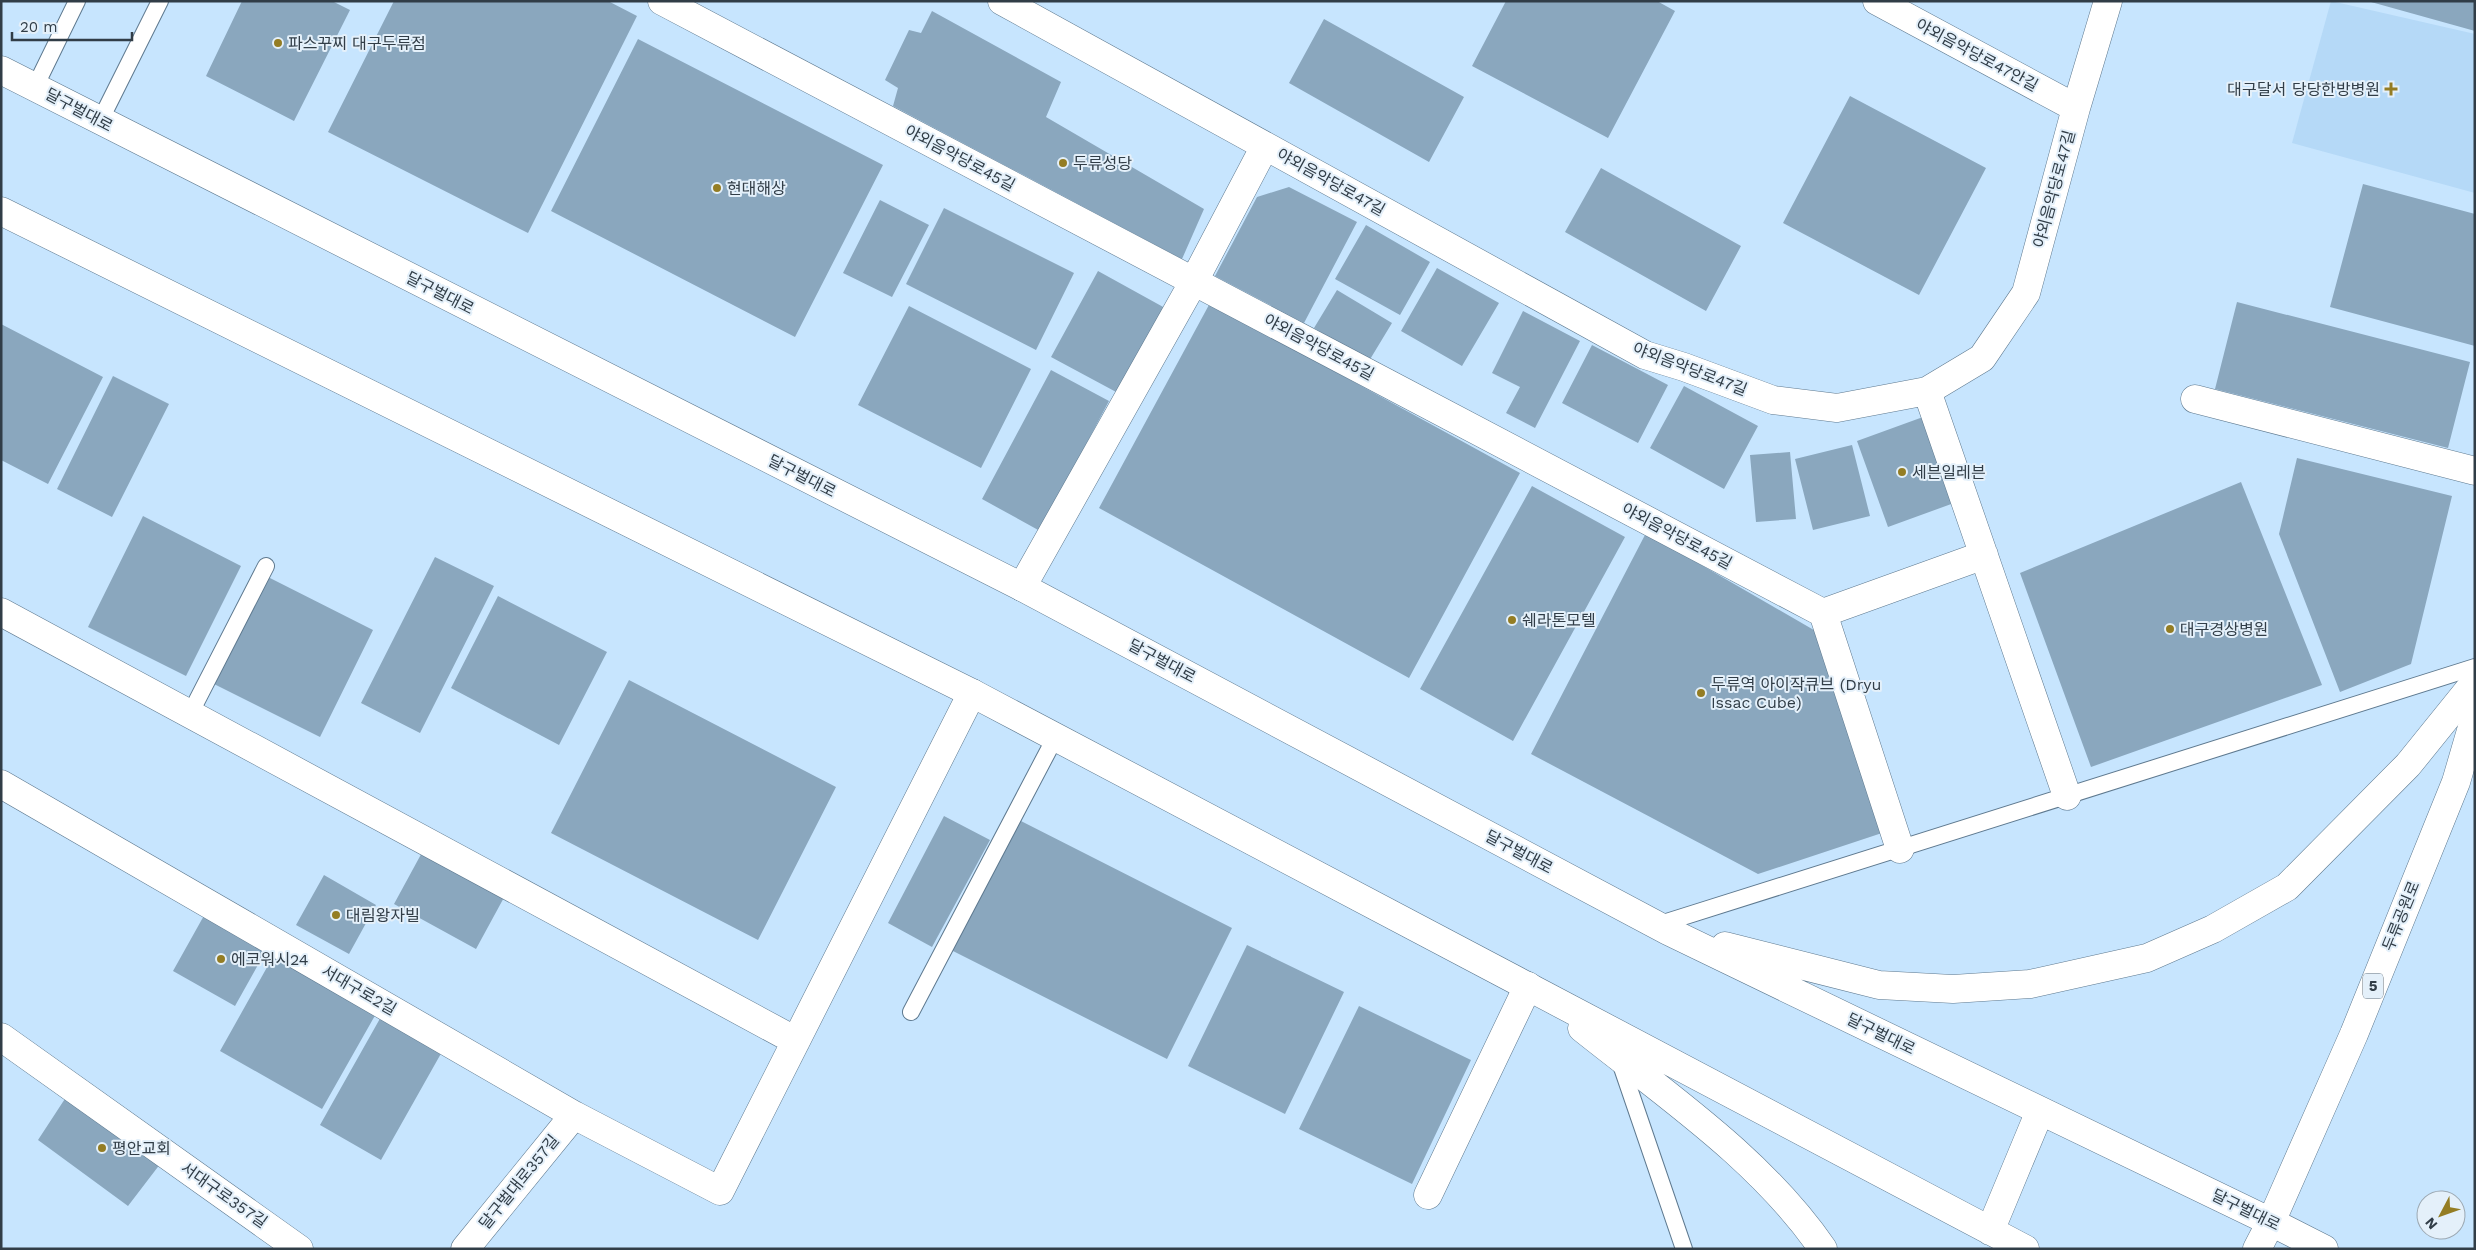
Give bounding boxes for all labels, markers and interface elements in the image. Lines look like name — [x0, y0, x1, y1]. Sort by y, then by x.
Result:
scale bar — [12, 10, 132, 42]
street label: 야외음악당로47안길 — [1913, 15, 2041, 95]
text: 20 m — [20, 18, 58, 36]
place label: 파스꾸찌 대구두류점 — [288, 34, 426, 53]
marker: 파스꾸찌 대구두류점 — [272, 37, 284, 49]
place label: 대구달서 당당한방병원 — [2227, 80, 2380, 99]
marker: 대구달서 당당한방병원 — [2384, 82, 2398, 96]
street label: 달구벌대로 — [42, 84, 116, 136]
street label: 야외음악당로45길 — [902, 121, 1018, 195]
street label: 야외음악당로47길 — [2029, 128, 2079, 250]
street label: 야외음악당로47길 — [1273, 144, 1389, 220]
place label: 두류성당 — [1073, 154, 1132, 173]
marker: 두류성당 — [1057, 157, 1069, 169]
place label: 현대해상 — [727, 179, 786, 198]
marker: 현대해상 — [711, 182, 723, 194]
street label: 달구벌대로 — [403, 268, 477, 318]
street label: 야외음악당로45길 — [1261, 310, 1377, 384]
street label: 야외음악당로47길 — [1630, 338, 1750, 400]
street label: 달구벌대로 — [765, 451, 839, 501]
place label: 세븐일레븐 — [1912, 463, 1986, 482]
marker: 세븐일레븐 — [1896, 466, 1908, 478]
street label: 야외음악당로45길 — [1619, 499, 1735, 573]
place label: 쉐라톤모텔 — [1522, 611, 1596, 630]
marker: 쉐라톤모텔 — [1506, 614, 1518, 626]
place label: 대구경상병원 — [2180, 620, 2268, 639]
marker: 대구경상병원 — [2164, 623, 2176, 635]
street label: 달구벌대로 — [1125, 635, 1199, 687]
place label: 두류역 아이작큐브 (Dryu Issac Cube) — [1711, 675, 1881, 712]
marker: 두류역 아이작큐브 (Dryu Issac Cube) — [1695, 687, 1707, 699]
street label: 달구벌대로 — [1482, 826, 1556, 878]
street label: 두류공원로 — [2378, 878, 2424, 954]
place label: 대림왕자빌 — [346, 906, 420, 925]
marker: 대림왕자빌 — [330, 909, 342, 921]
place label: 에코워시24 — [231, 950, 309, 969]
marker: 에코워시24 — [215, 953, 227, 965]
street label: 서대구로2길 — [318, 961, 400, 1019]
road number: 5 — [2363, 974, 2383, 998]
street label: 달구벌대로 — [1844, 1009, 1918, 1059]
street label: 달구벌대로357길 — [475, 1131, 563, 1233]
place label: 평안교회 — [112, 1139, 171, 1158]
marker: 평안교회 — [96, 1142, 108, 1154]
street label: 서대구로357길 — [177, 1158, 271, 1232]
street label: 달구벌대로 — [2209, 1185, 2283, 1235]
north arrow — [2416, 1190, 2466, 1240]
text: N — [2422, 1214, 2441, 1233]

